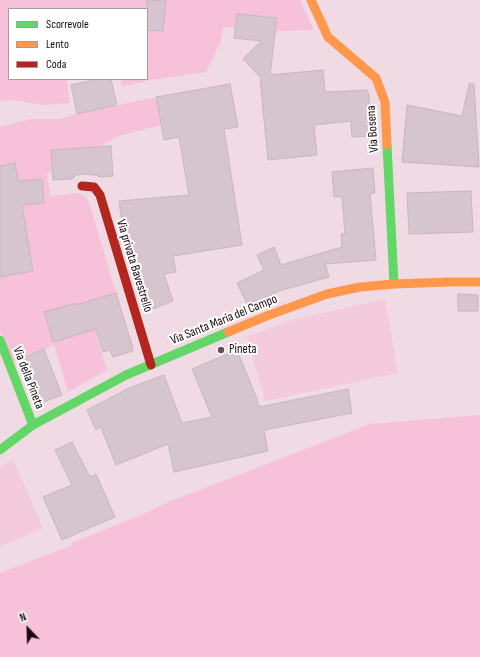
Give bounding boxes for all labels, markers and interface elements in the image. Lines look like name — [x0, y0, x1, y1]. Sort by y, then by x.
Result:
legend — [8, 8, 148, 80]
text: Scorrevole — [46, 17, 89, 32]
text: Lento — [46, 37, 69, 52]
text: Coda — [46, 57, 66, 72]
street label: Via Bosena — [364, 105, 382, 153]
street label: Via privata Bavestrello — [112, 218, 156, 314]
street label: Via Santa Maria del Campo — [168, 291, 280, 349]
place label: Pineta — [229, 342, 257, 358]
street label: Via della Pineta — [9, 345, 47, 411]
marker: Pineta — [216, 345, 226, 355]
north arrow — [8, 609, 48, 649]
text: N — [18, 610, 28, 625]

